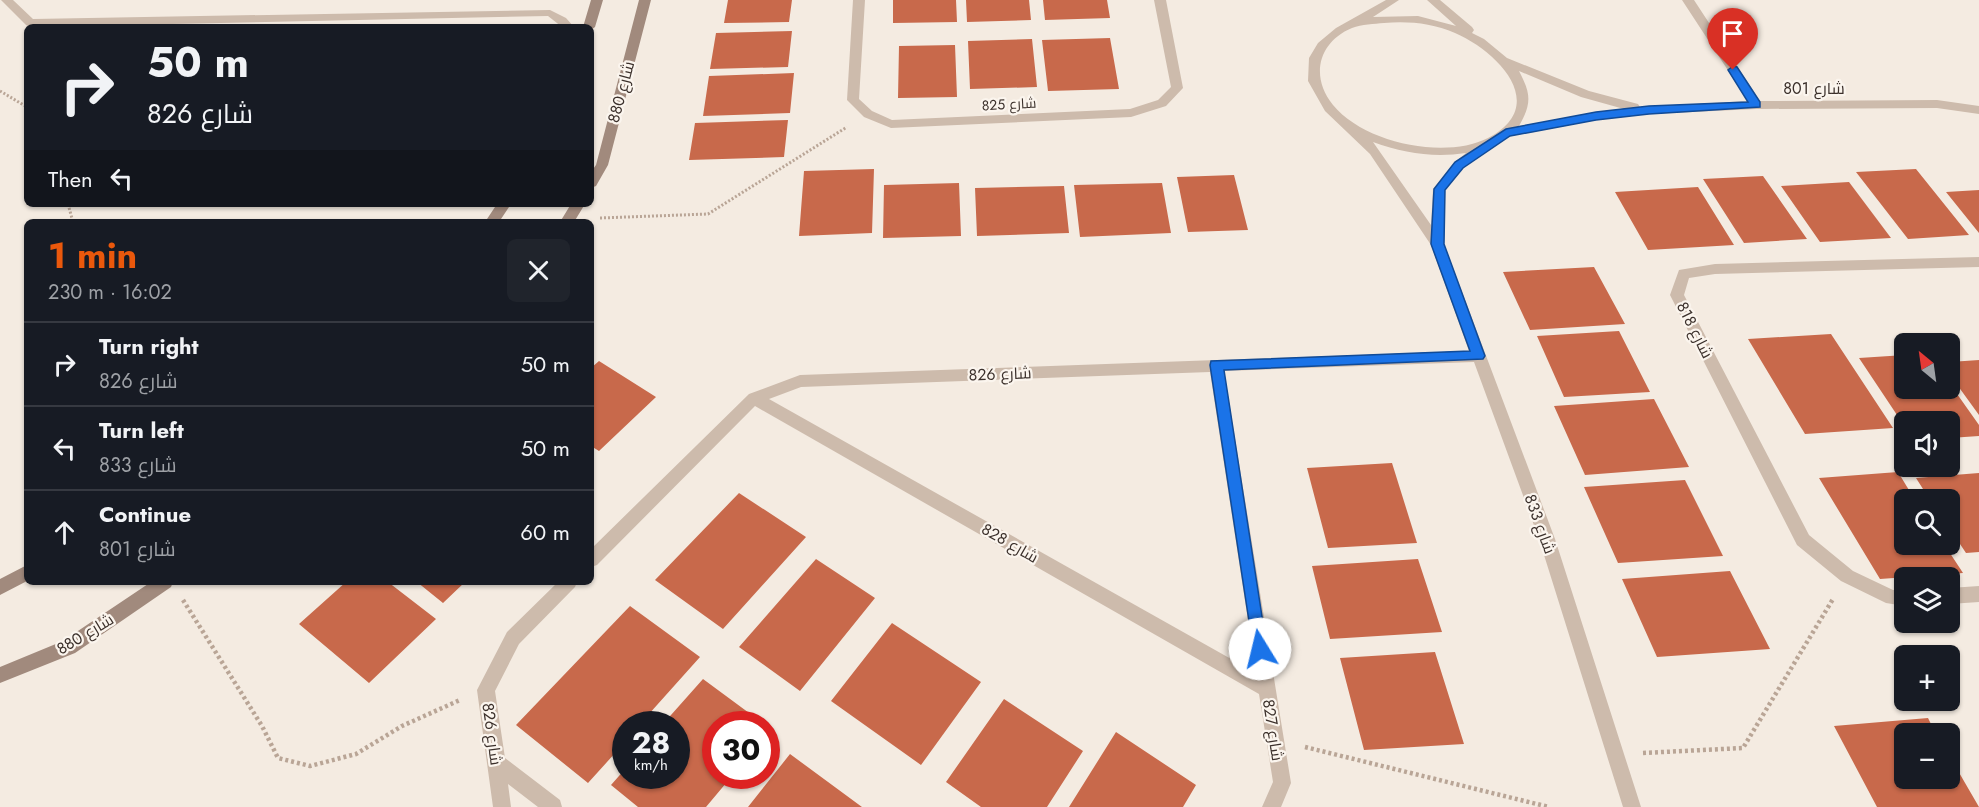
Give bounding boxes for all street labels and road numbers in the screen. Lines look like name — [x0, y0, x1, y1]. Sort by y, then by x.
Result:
street label: شارع 880 — [602, 59, 640, 125]
street label: شارع 801 — [1783, 77, 1845, 100]
street label: شارع 825 — [981, 93, 1037, 115]
street label: شارع 818 — [1671, 298, 1719, 362]
street label: شارع 826 — [968, 361, 1032, 387]
street label: شارع 833 — [1519, 491, 1561, 557]
street label: شارع 828 — [977, 517, 1043, 569]
street label: شارع 880 — [52, 608, 118, 660]
street label: شارع 827 — [1257, 698, 1289, 762]
street label: شارع 826 — [476, 701, 508, 767]

